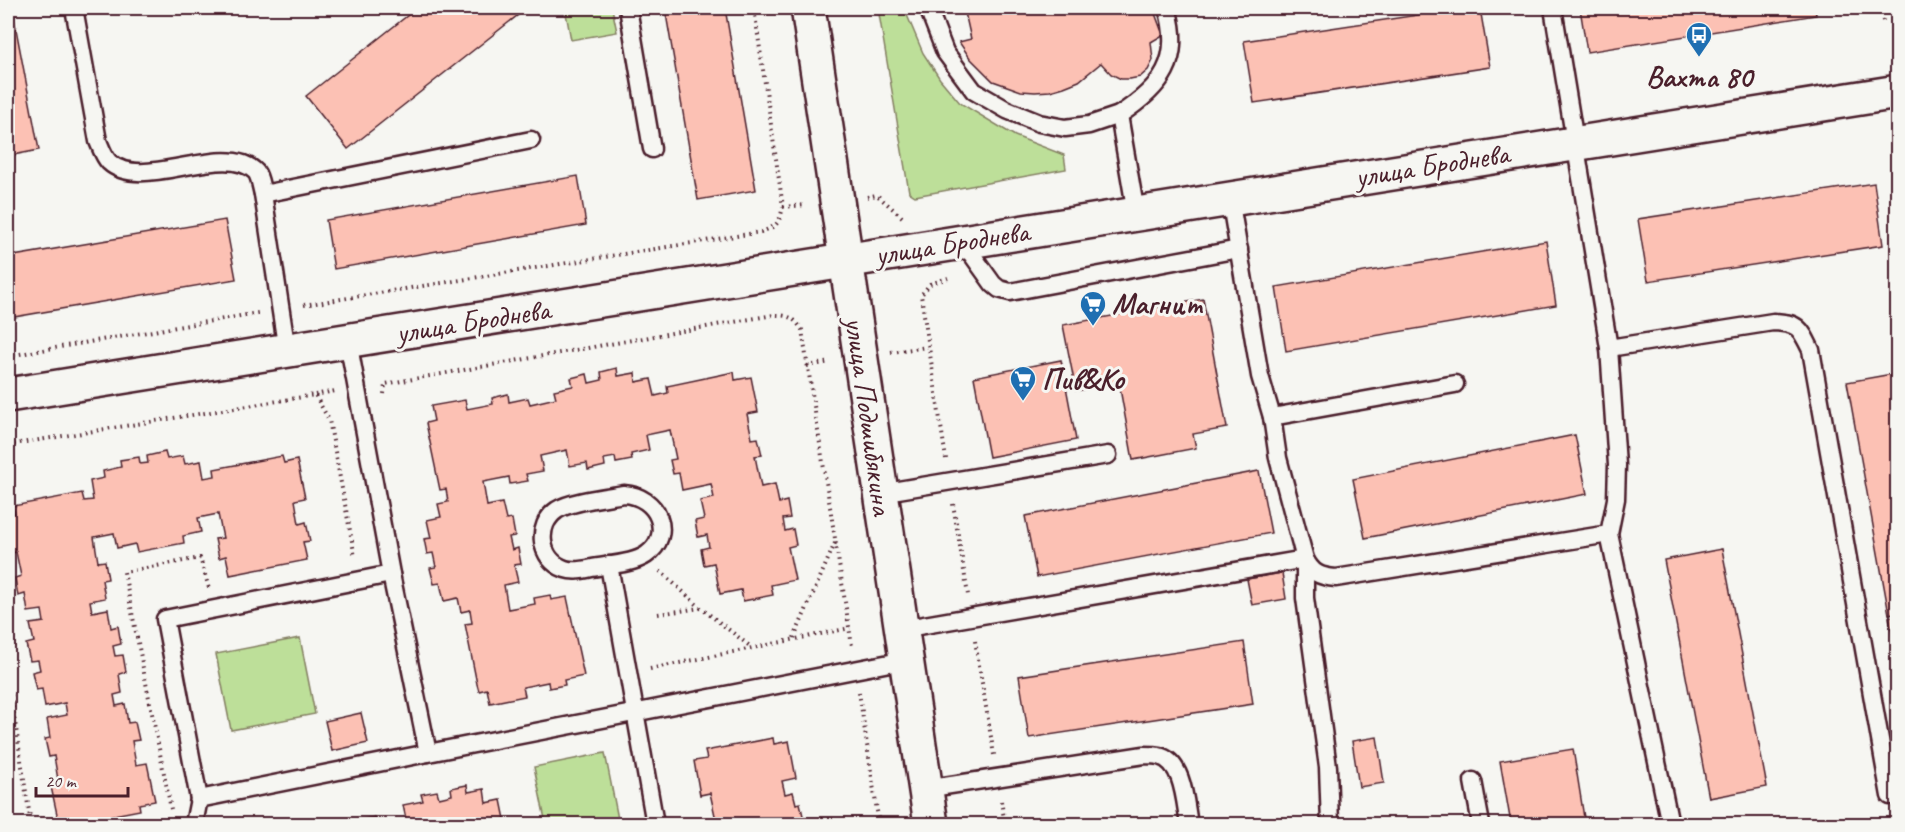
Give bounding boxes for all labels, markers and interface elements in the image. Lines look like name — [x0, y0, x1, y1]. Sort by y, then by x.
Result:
bus stop icon: Вахта 80 — [1684, 20, 1714, 58]
place label: Вахта 80 — [1646, 58, 1756, 96]
street label: улица Броднева — [1350, 134, 1514, 196]
street label: улица Броднева — [870, 212, 1034, 274]
place label: Магнит — [1112, 285, 1203, 323]
supermarket icon: Магнит — [1078, 289, 1108, 327]
street label: улица Броднева — [391, 290, 555, 352]
street label: улица Подшибякина — [836, 313, 902, 519]
place label: Пив&Ко — [1042, 360, 1126, 398]
supermarket icon: Пив&Ко — [1008, 364, 1038, 402]
scale bar — [36, 760, 128, 798]
text: 20 m — [45, 770, 78, 792]

